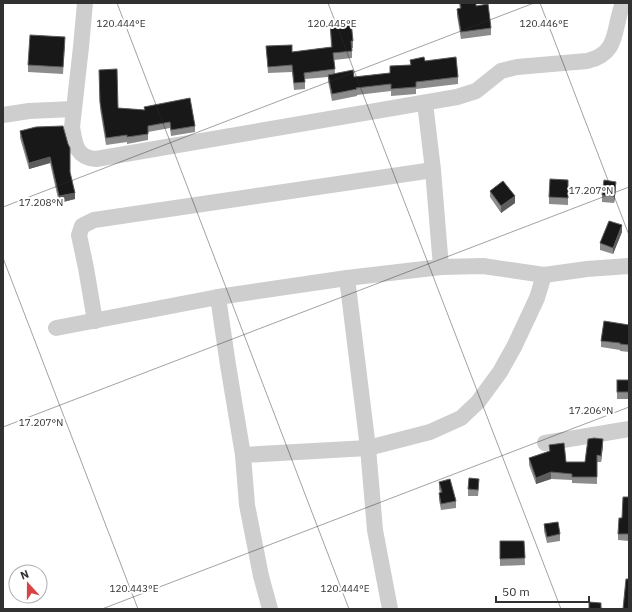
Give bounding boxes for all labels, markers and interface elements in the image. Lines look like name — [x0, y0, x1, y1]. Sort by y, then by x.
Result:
text: 120.444°E — [96, 17, 146, 30]
text: 120.445°E — [307, 17, 357, 30]
text: 120.446°E — [519, 17, 569, 30]
text: 17.207°N — [569, 184, 613, 197]
text: 17.208°N — [19, 196, 63, 209]
text: 17.206°N — [569, 404, 613, 417]
text: 17.207°N — [19, 416, 63, 429]
north arrow — [8, 564, 48, 604]
text: N — [18, 567, 31, 583]
scale bar — [496, 578, 589, 604]
text: 120.443°E — [109, 582, 159, 595]
text: 120.444°E — [320, 582, 370, 595]
text: 50 m — [502, 584, 530, 599]

